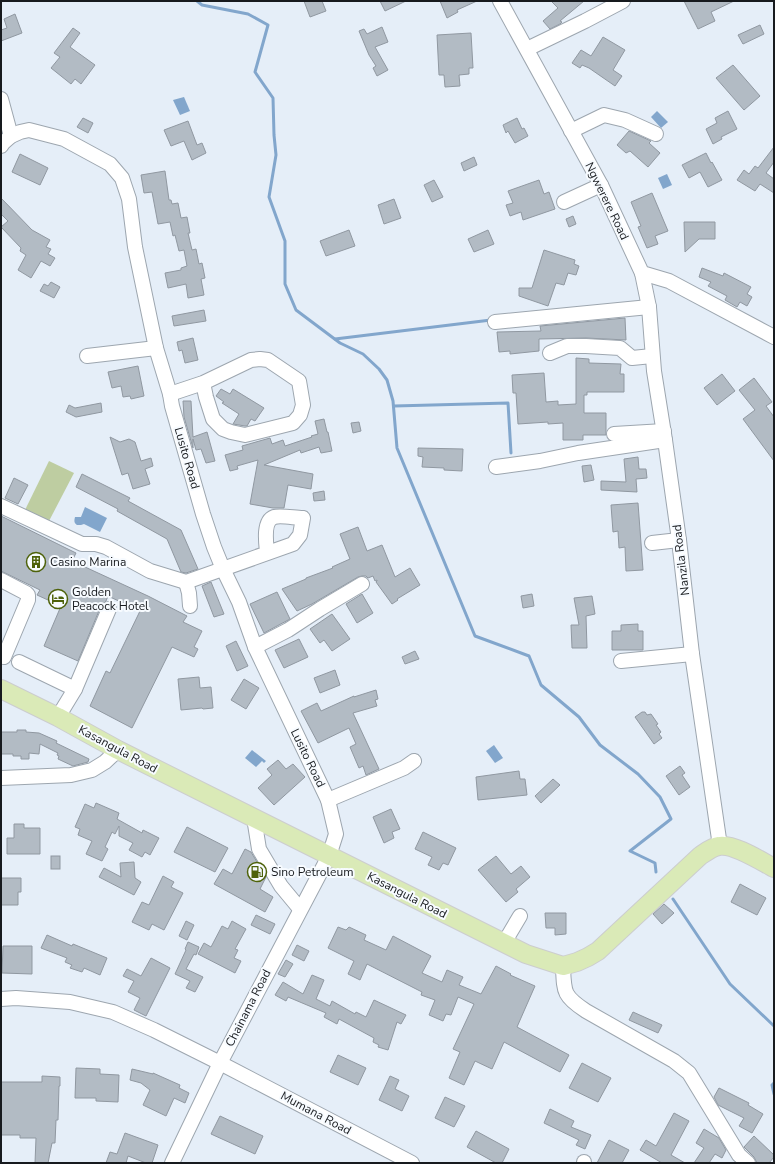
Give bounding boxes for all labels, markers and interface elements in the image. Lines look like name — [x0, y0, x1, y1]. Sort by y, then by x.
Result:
street label: Ngwerere Road — [581, 160, 633, 242]
street label: Lusito Road — [171, 425, 203, 491]
street label: Nanzila Road — [669, 524, 693, 596]
building icon: Casino Marina — [25, 551, 47, 573]
place label: Casino Marina — [50, 554, 126, 570]
place label: Golden Peacock Hotel — [72, 584, 149, 614]
hotel icon: Golden Peacock Hotel — [47, 588, 69, 610]
street label: Kasangula Road — [76, 721, 160, 777]
street label: Lusito Road — [287, 726, 329, 790]
fuel station icon: Sino Petroleum — [246, 861, 268, 883]
place label: Sino Petroleum — [271, 864, 353, 880]
street label: Kasangula Road — [364, 868, 450, 922]
street label: Chainama Road — [222, 967, 274, 1049]
street label: Mumana Road — [278, 1088, 354, 1138]

